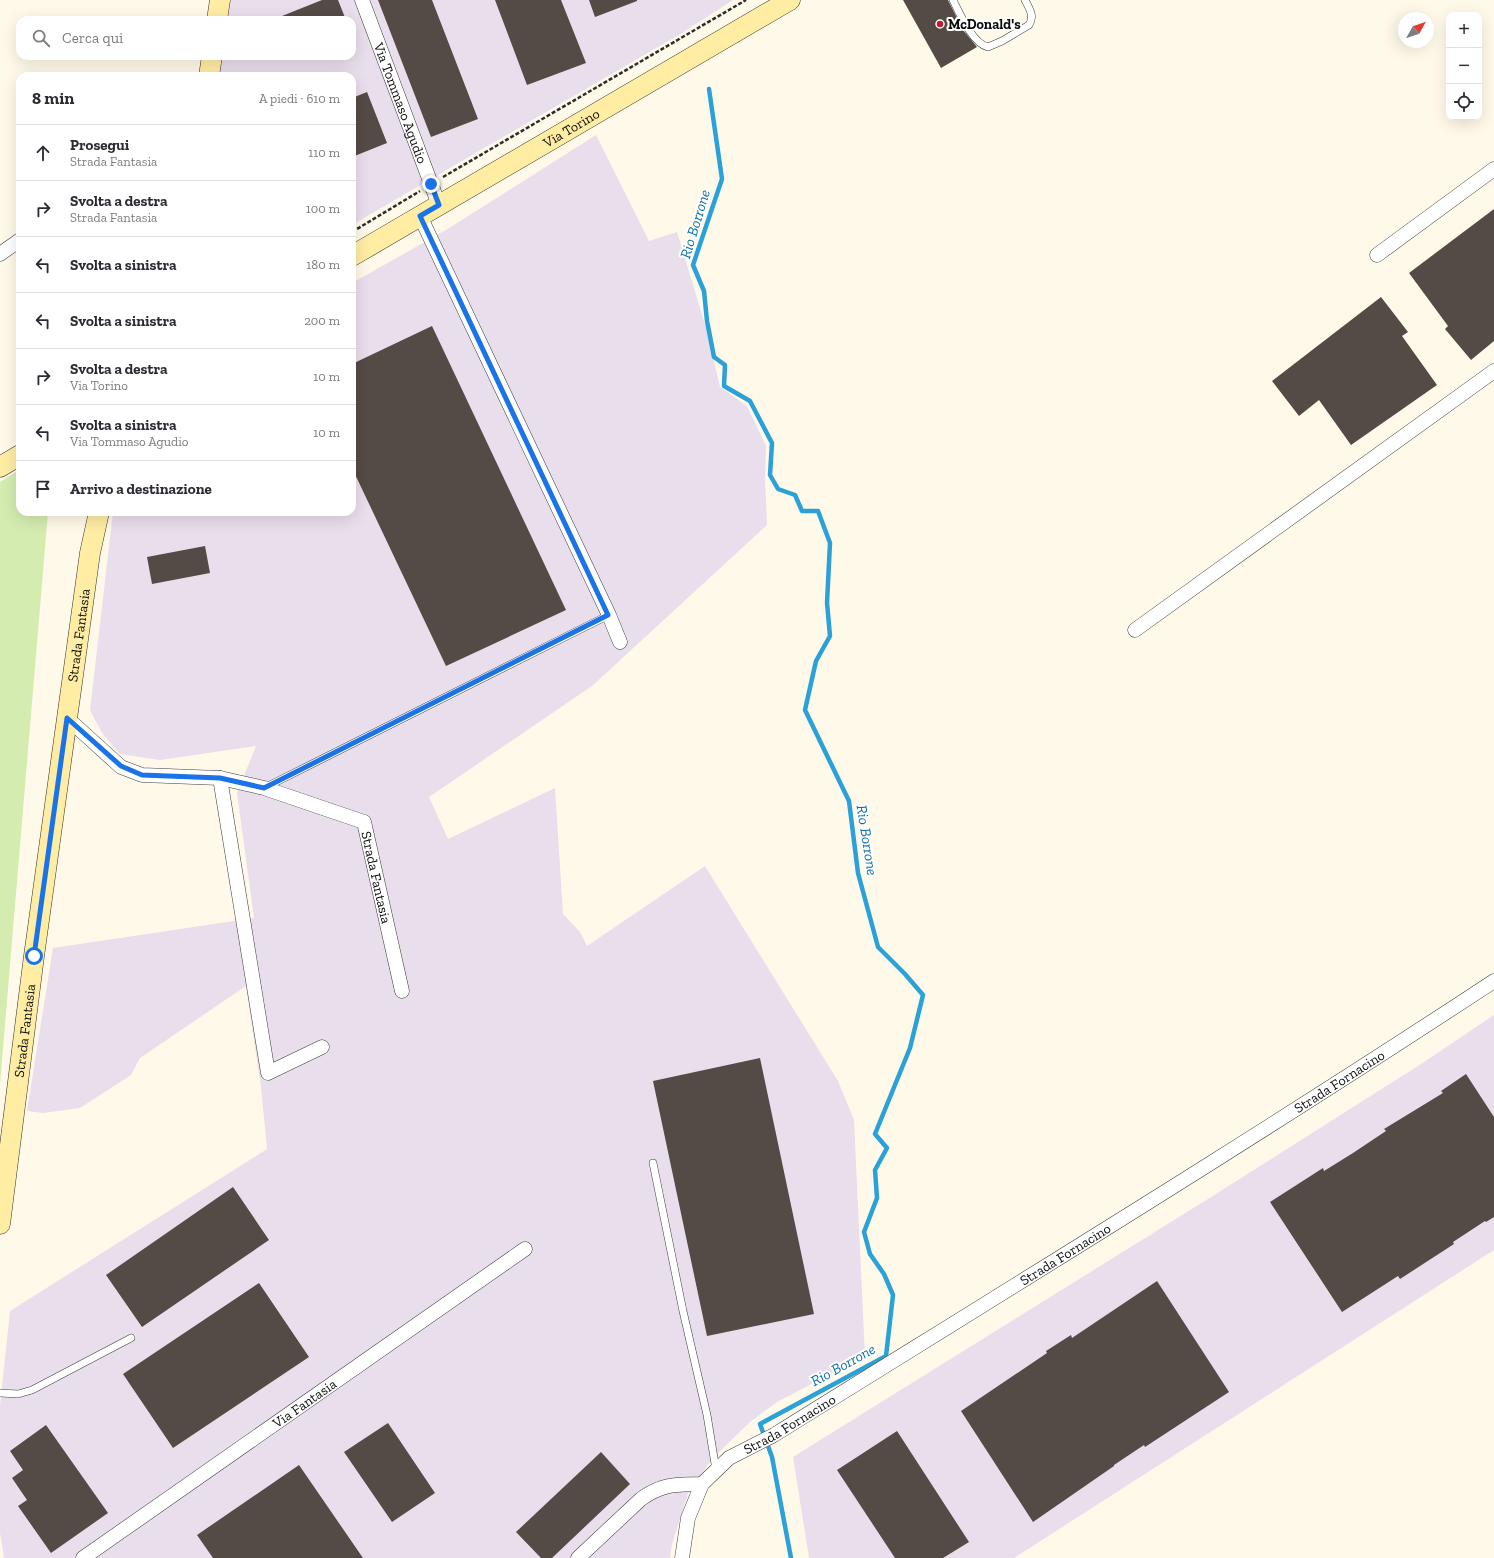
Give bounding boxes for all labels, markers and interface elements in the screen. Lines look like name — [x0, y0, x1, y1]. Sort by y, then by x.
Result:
north arrow — [1398, 12, 1434, 48]
map controls — [1446, 12, 1482, 120]
button: + — [1446, 12, 1482, 48]
search box — [16, 16, 356, 60]
place label: McDonald's — [948, 16, 1021, 33]
marker: McDonald's — [935, 19, 945, 29]
icon: search — [30, 27, 52, 49]
text: Cerca qui — [62, 29, 123, 47]
street label: Via Tommaso Agudio — [369, 39, 431, 166]
button: − — [1446, 48, 1482, 84]
button: locate — [1446, 84, 1482, 120]
text: 8 min — [32, 88, 74, 108]
text: A piedi · 610 m — [259, 91, 340, 106]
street label: Via Torino — [539, 105, 603, 152]
text: Prosegui — [70, 136, 129, 154]
icon: ahead — [32, 142, 54, 164]
text: 110 m — [308, 145, 340, 160]
text: Strada Fantasia — [70, 154, 157, 169]
route end — [422, 175, 440, 193]
water label: Rio Borrone — [676, 187, 714, 261]
text: Svolta a destra — [70, 192, 168, 210]
icon: right — [32, 198, 54, 220]
text: 100 m — [306, 201, 340, 216]
text: Strada Fantasia — [70, 210, 157, 225]
icon: left — [32, 254, 54, 276]
text: Svolta a sinistra — [70, 256, 177, 274]
text: 180 m — [306, 257, 340, 272]
icon: left — [32, 310, 54, 332]
text: Svolta a sinistra — [70, 312, 177, 330]
text: 200 m — [304, 313, 340, 328]
text: Svolta a destra — [70, 360, 168, 378]
icon: right — [32, 366, 54, 388]
text: 10 m — [313, 369, 340, 384]
text: Via Torino — [70, 378, 128, 393]
text: Svolta a sinistra — [70, 416, 177, 434]
icon: left — [32, 422, 54, 444]
text: 10 m — [313, 425, 340, 440]
text: Via Tommaso Agudio — [70, 434, 188, 449]
icon: arrive — [32, 478, 54, 500]
text: Arrivo a destinazione — [70, 480, 212, 498]
street label: Strada Fantasia — [64, 587, 94, 683]
water label: Rio Borrone — [853, 803, 881, 877]
street label: Strada Fantasia — [357, 830, 395, 926]
route start — [25, 947, 43, 965]
street label: Strada Fantasia — [11, 983, 39, 1078]
street label: Strada Fornacino — [1291, 1047, 1388, 1117]
street label: Strada Fornacino — [1017, 1220, 1114, 1289]
water label: Rio Borrone — [808, 1340, 878, 1390]
street label: Via Fantasia — [269, 1375, 340, 1432]
street label: Strada Fornacino — [741, 1391, 839, 1458]

